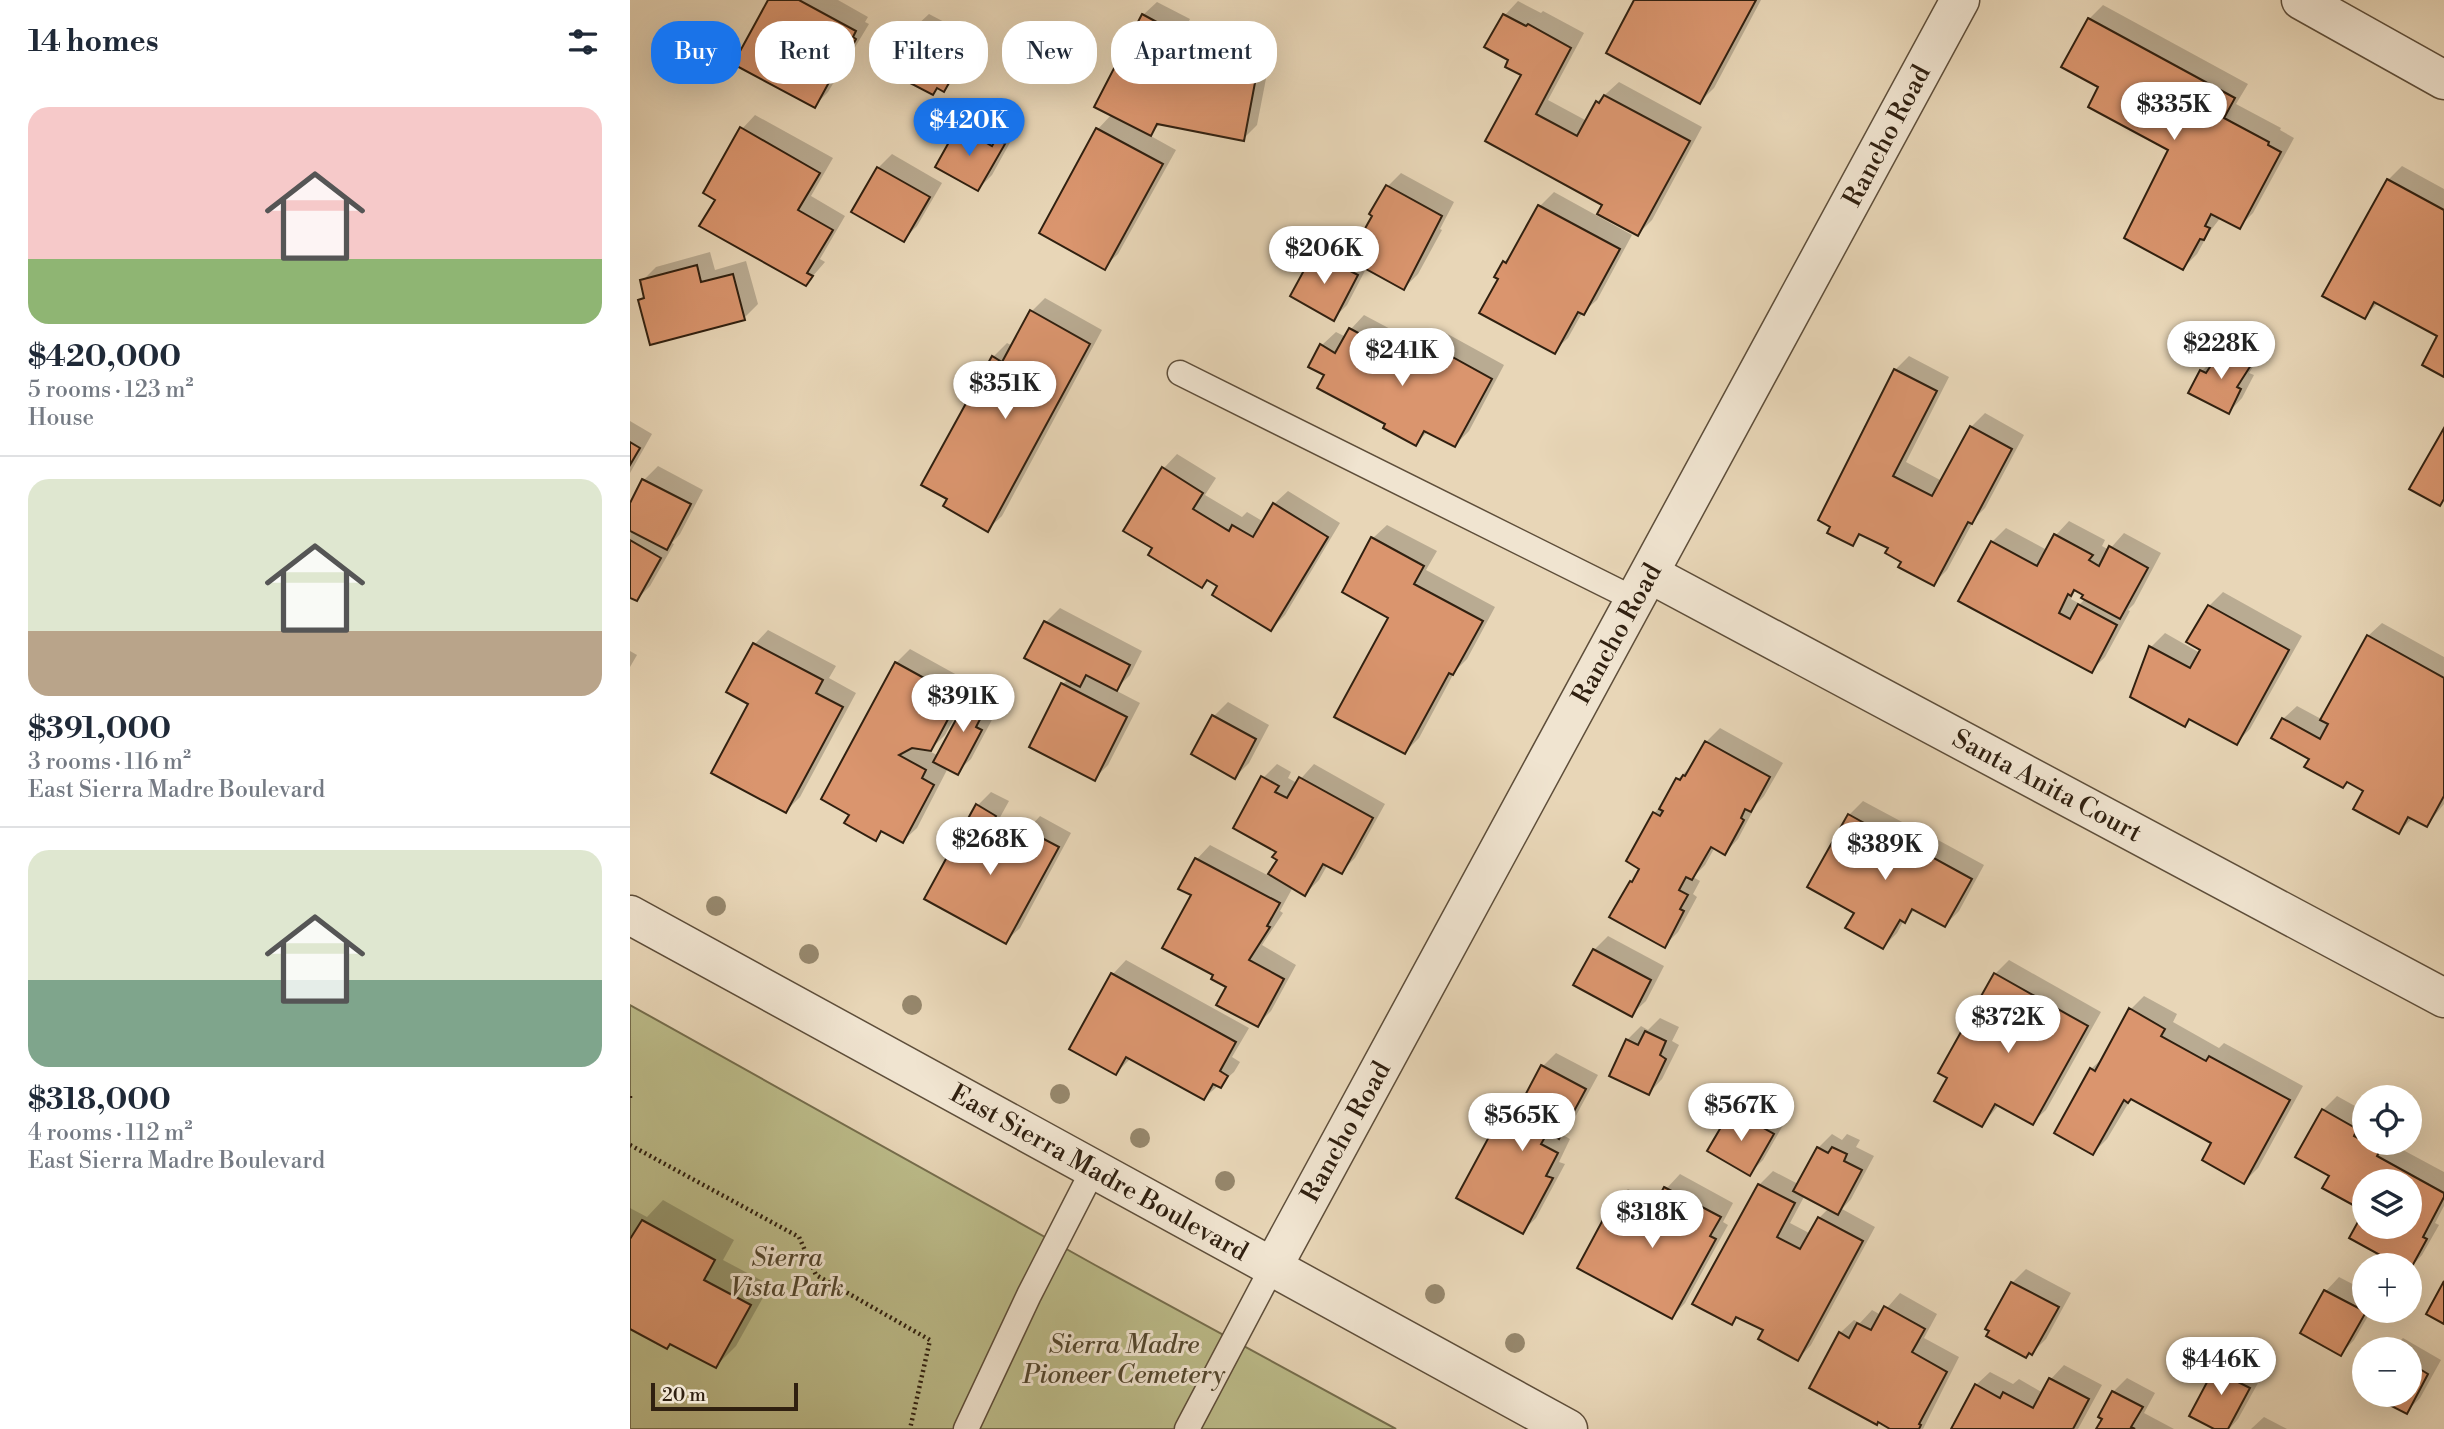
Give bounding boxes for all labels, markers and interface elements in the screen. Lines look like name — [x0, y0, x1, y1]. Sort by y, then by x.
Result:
chip: Buy — [651, 21, 741, 84]
chip: Rent — [755, 21, 855, 84]
chip: Filters — [869, 21, 988, 84]
chip: New — [1002, 21, 1097, 84]
chip: Apartment — [1111, 21, 1277, 84]
text: 14 homes — [28, 23, 159, 61]
icon: filters — [564, 23, 602, 61]
street label: Rancho Road — [1836, 59, 1938, 212]
pin: $335K — [2125, 82, 2223, 142]
text: $335K — [2137, 91, 2211, 119]
pin: $420K — [920, 99, 1018, 158]
text: $420K — [930, 107, 1008, 135]
icon: home — [252, 153, 378, 279]
pin: $206K — [1275, 226, 1373, 286]
text: $206K — [1285, 235, 1363, 263]
pin: $228K — [2172, 322, 2270, 381]
pin: $241K — [1353, 328, 1451, 388]
text: $228K — [2183, 330, 2259, 358]
text: $241K — [1365, 337, 1439, 365]
text: $420,000 — [28, 338, 181, 376]
pin: $351K — [956, 362, 1054, 421]
text: $351K — [969, 370, 1041, 398]
text: 5 rooms · 123 m² — [28, 376, 194, 404]
text: House — [28, 404, 94, 432]
icon: home — [252, 525, 378, 651]
street label: Rancho Road — [1565, 558, 1669, 710]
pin: $391K — [914, 674, 1012, 734]
text: $391K — [928, 683, 998, 711]
text: $391,000 — [28, 710, 171, 748]
street label: Santa Anita Court — [1947, 723, 2147, 849]
text: 3 rooms · 116 m² — [28, 748, 191, 776]
text: East Sierra Madre Boulevard — [28, 776, 325, 804]
pin: $268K — [941, 818, 1039, 877]
pin: $389K — [1836, 822, 1934, 882]
text: $268K — [952, 826, 1028, 854]
text: $389K — [1847, 831, 1923, 859]
icon: home — [252, 896, 378, 1022]
pin: $372K — [1959, 996, 2057, 1055]
text: $372K — [1971, 1004, 2045, 1032]
street label: Rancho Road — [1294, 1056, 1398, 1208]
street label: East Sierra Madre Boulevard — [944, 1078, 1254, 1269]
text: $318,000 — [28, 1081, 171, 1119]
pin: $567K — [1692, 1084, 1790, 1143]
map controls — [2352, 1085, 2422, 1407]
button: locate — [2352, 1085, 2422, 1155]
text: $567K — [1704, 1092, 1778, 1120]
pin: $565K — [1473, 1094, 1571, 1153]
text: $565K — [1484, 1102, 1560, 1130]
text: 4 rooms · 112 m² — [28, 1119, 193, 1147]
text: East Sierra Madre Boulevard — [28, 1147, 325, 1175]
button: layers — [2352, 1169, 2422, 1239]
pin: $318K — [1603, 1190, 1701, 1250]
text: $318K — [1617, 1199, 1687, 1227]
park label: Sierra Vista Park — [730, 1242, 844, 1304]
button: + — [2352, 1253, 2422, 1323]
park label: Sierra Madre Pioneer Cemetery — [1022, 1329, 1226, 1391]
button: − — [2352, 1337, 2422, 1407]
pin: $446K — [2172, 1338, 2270, 1397]
text: $446K — [2182, 1346, 2260, 1374]
scale bar — [651, 1380, 798, 1412]
text: 20 m — [662, 1383, 706, 1407]

